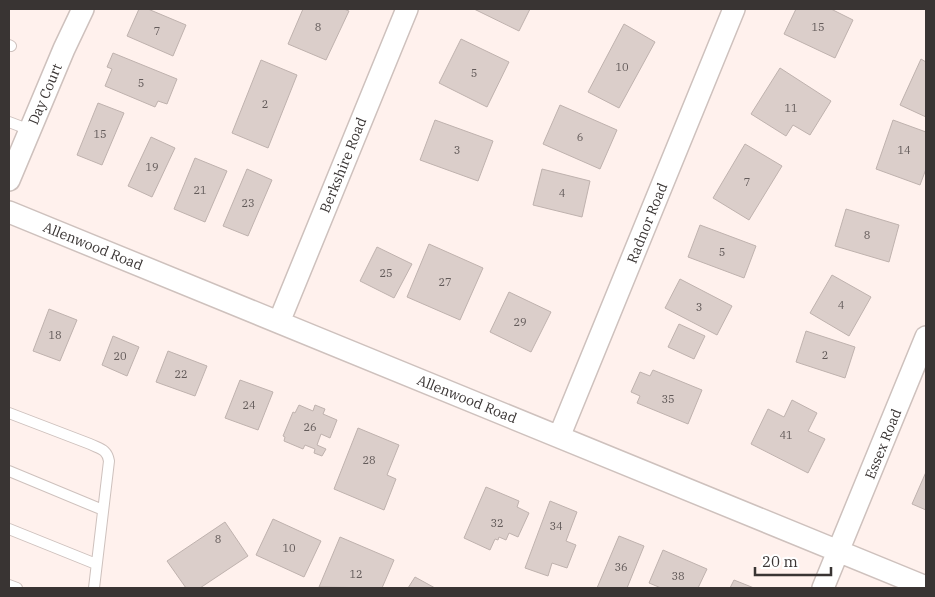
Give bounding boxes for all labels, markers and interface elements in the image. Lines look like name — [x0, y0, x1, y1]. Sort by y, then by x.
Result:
house number: 8 — [315, 20, 321, 34]
house number: 15 — [811, 20, 825, 34]
house number: 7 — [154, 24, 160, 38]
house number: 10 — [615, 60, 629, 74]
street label: Day Court — [24, 61, 66, 127]
house number: 5 — [471, 66, 477, 80]
house number: 5 — [138, 76, 144, 90]
house number: 2 — [262, 97, 268, 111]
house number: 11 — [784, 101, 798, 115]
street label: Berkshire Road — [316, 114, 371, 215]
house number: 15 — [93, 127, 107, 141]
house number: 6 — [577, 130, 583, 144]
house number: 3 — [454, 143, 460, 157]
house number: 14 — [897, 143, 911, 157]
house number: 19 — [145, 160, 159, 174]
house number: 7 — [744, 175, 750, 189]
street label: Radnor Road — [623, 180, 671, 266]
house number: 21 — [193, 183, 207, 197]
house number: 4 — [559, 186, 566, 200]
house number: 23 — [241, 196, 255, 210]
street label: Allenwood Road — [40, 218, 146, 274]
house number: 8 — [864, 228, 870, 242]
house number: 5 — [719, 245, 725, 259]
house number: 25 — [379, 266, 393, 280]
house number: 27 — [438, 275, 452, 289]
house number: 4 — [838, 298, 845, 312]
house number: 3 — [696, 300, 702, 314]
house number: 29 — [513, 315, 527, 329]
house number: 18 — [48, 328, 62, 342]
house number: 2 — [822, 348, 828, 362]
house number: 20 — [113, 349, 127, 363]
house number: 22 — [174, 367, 188, 381]
street label: Allenwood Road — [414, 371, 520, 427]
house number: 35 — [661, 392, 675, 406]
house number: 24 — [242, 398, 256, 412]
street label: Essex Road — [861, 406, 905, 482]
house number: 26 — [303, 420, 317, 434]
house number: 41 — [779, 428, 793, 442]
house number: 28 — [362, 453, 376, 467]
house number: 32 — [490, 516, 504, 530]
house number: 34 — [549, 519, 563, 533]
house number: 8 — [215, 532, 221, 546]
house number: 10 — [282, 541, 296, 555]
scale bar — [755, 544, 831, 576]
text: 20 m — [762, 552, 798, 571]
house number: 36 — [614, 560, 628, 574]
house number: 12 — [349, 567, 363, 581]
house number: 38 — [671, 569, 685, 583]

